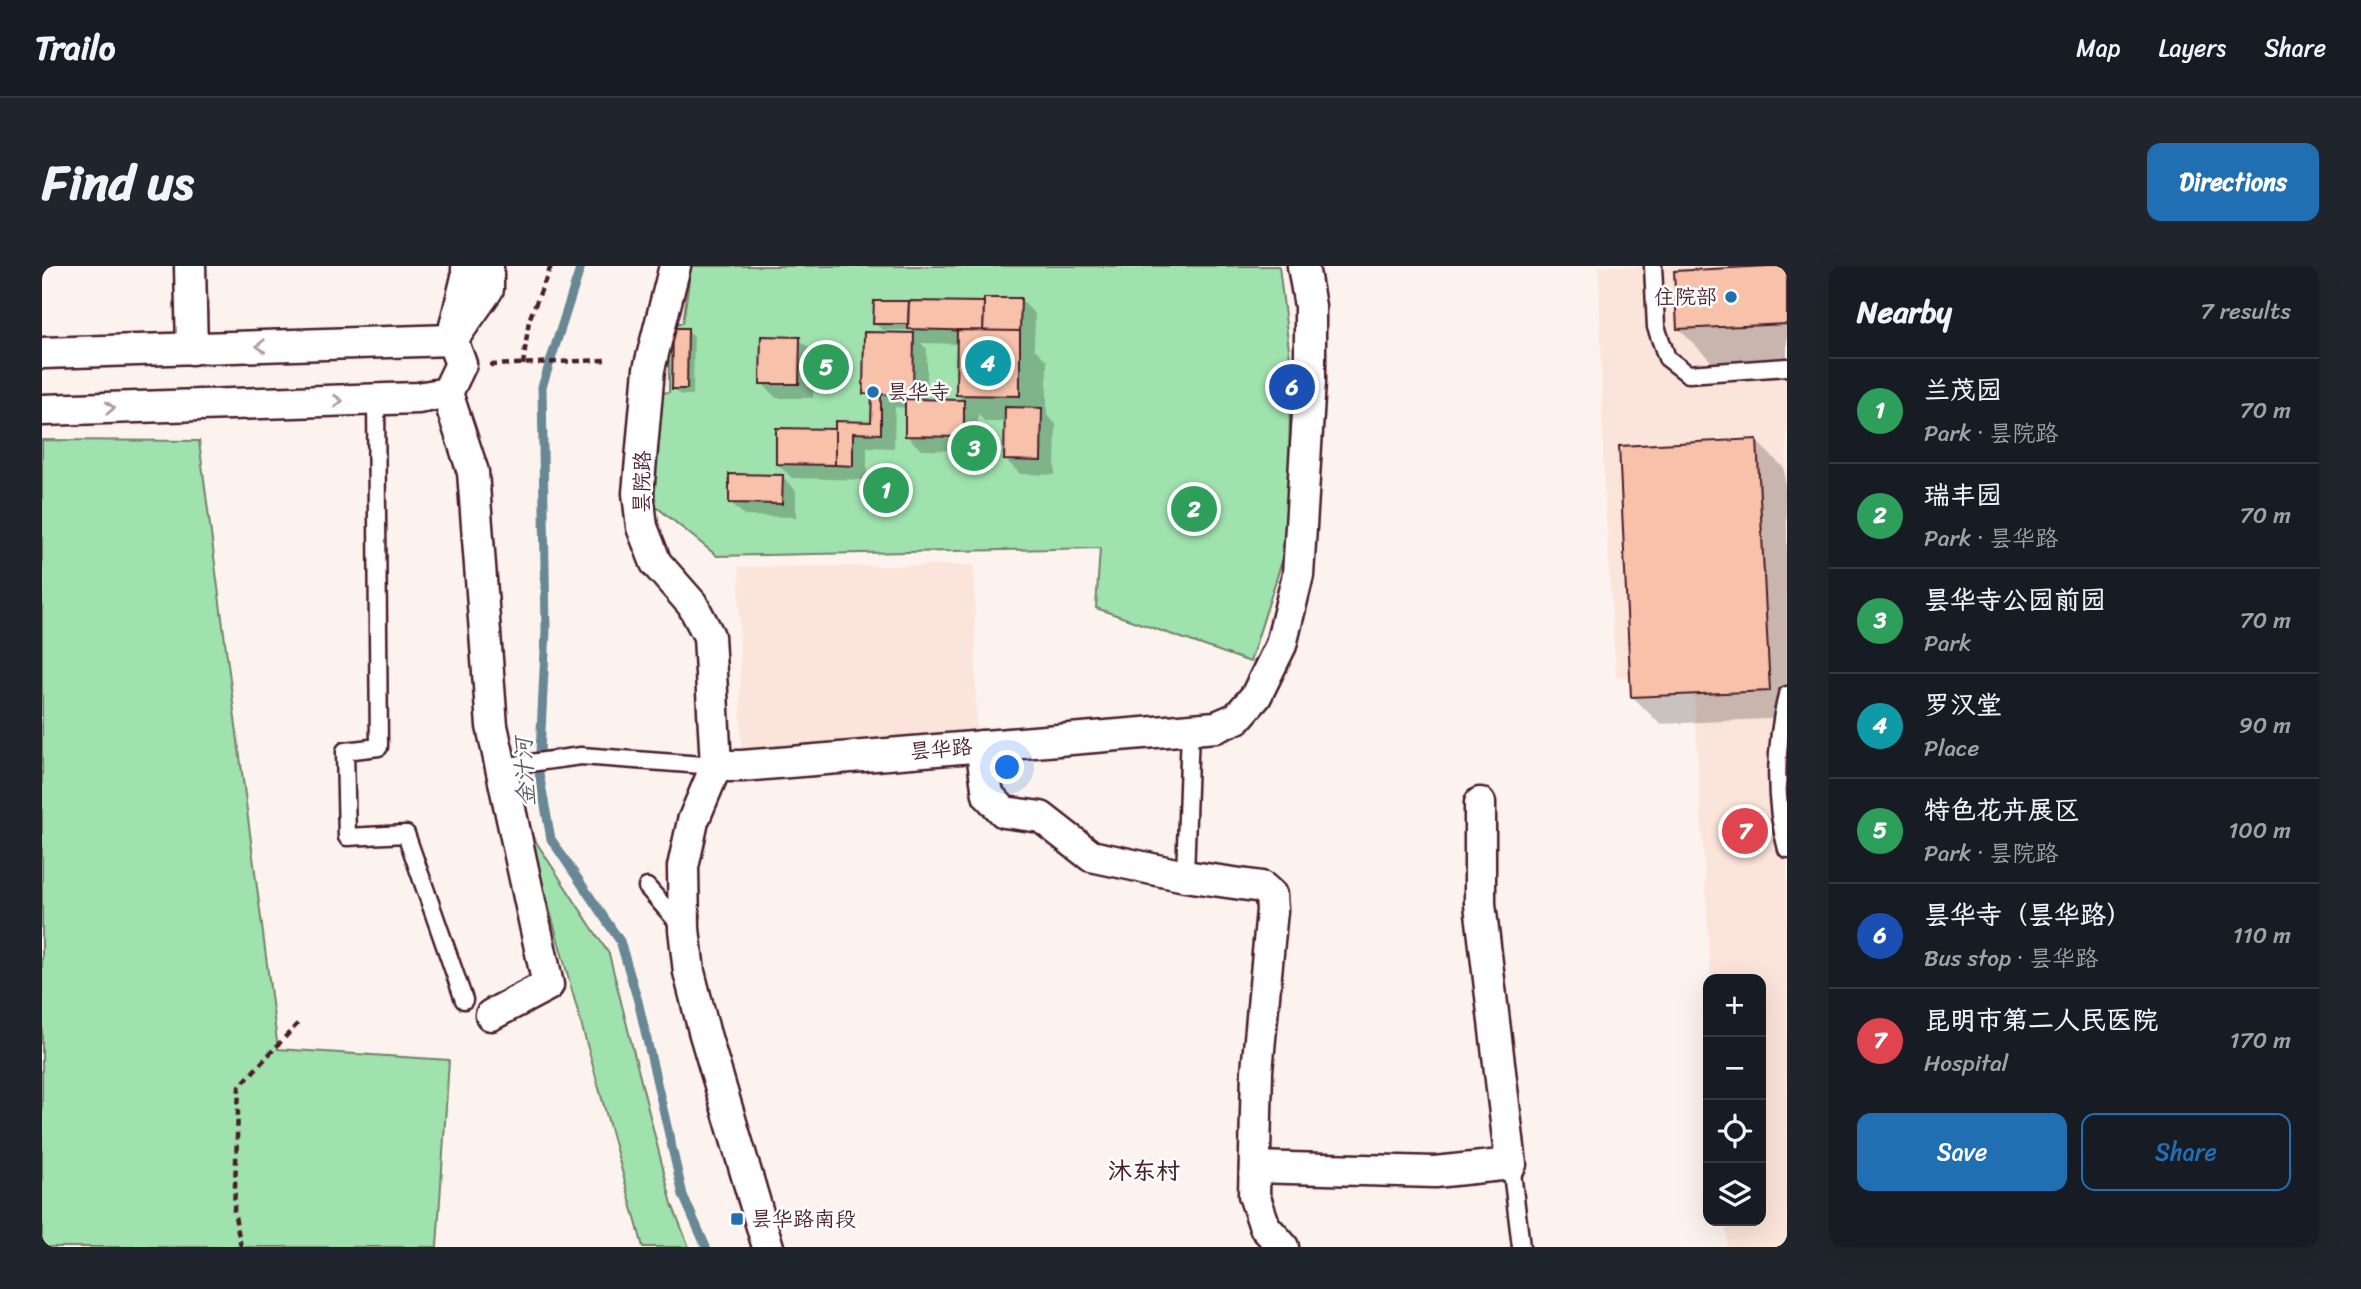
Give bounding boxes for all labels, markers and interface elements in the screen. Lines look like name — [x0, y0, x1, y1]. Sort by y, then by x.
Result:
text: Trailo — [35, 19, 115, 77]
text: Map — [2076, 27, 2121, 69]
text: Layers — [2159, 27, 2226, 69]
text: Share — [2264, 27, 2326, 69]
text: Find us — [42, 139, 194, 226]
button: Directions — [2147, 143, 2319, 221]
place label: 住院部 — [1654, 278, 1717, 316]
text: Nearby — [1857, 285, 1952, 339]
marker: 住院部 — [1723, 289, 1739, 305]
text: 7 results — [2201, 291, 2291, 332]
pin: 4 — [965, 337, 1011, 389]
one-way arrow — [255, 339, 266, 354]
pin: 5 — [803, 341, 849, 393]
pin: 6 — [1269, 361, 1315, 413]
text: 兰茂园 — [1924, 367, 2002, 413]
place label: 昙华寺 — [887, 373, 950, 411]
marker: 昙华寺 — [865, 384, 881, 400]
text: 1 — [1875, 390, 1885, 431]
text: 70 m — [2240, 390, 2291, 431]
one-way arrow — [332, 393, 343, 408]
one-way arrow — [105, 401, 116, 416]
text: Park · 昙院路 — [1924, 413, 2058, 454]
pin: 3 — [951, 422, 997, 474]
street label: 昙院路 — [622, 450, 662, 514]
pin: 1 — [863, 464, 909, 516]
text: 瑞丰园 — [1924, 472, 2002, 518]
pin: 2 — [1171, 483, 1217, 535]
text: 2 — [1873, 495, 1887, 536]
text: 70 m — [2240, 495, 2291, 536]
text: Park · 昙华路 — [1924, 518, 2058, 559]
text: 昙华寺公园前园 — [1924, 577, 2106, 623]
text: 3 — [1874, 600, 1886, 641]
text: 70 m — [2240, 600, 2291, 641]
text: Park — [1924, 623, 1971, 664]
text: 罗汉堂 — [1924, 682, 2002, 728]
text: 4 — [1873, 705, 1887, 746]
text: 90 m — [2239, 705, 2291, 746]
street label: 昙华路 — [908, 727, 974, 771]
text: Place — [1924, 728, 1979, 769]
water label: 金汁河 — [503, 732, 547, 808]
your location — [990, 750, 1024, 784]
text: 特色花卉展区 — [1924, 787, 2080, 833]
pin: 7 — [1722, 805, 1768, 857]
text: 5 — [1873, 810, 1887, 851]
text: 100 m — [2228, 810, 2291, 851]
text: Park · 昙院路 — [1924, 833, 2058, 874]
text: 昙华寺（昙华路） — [1924, 892, 2132, 938]
text: 6 — [1873, 915, 1887, 956]
text: 110 m — [2233, 915, 2291, 956]
text: Bus stop · 昙华路 — [1924, 938, 2098, 979]
map controls — [1703, 974, 1766, 1226]
button: + — [1703, 974, 1766, 1037]
text: 昆明市第二人民医院 — [1924, 997, 2158, 1043]
text: 7 — [1873, 1020, 1887, 1061]
text: 170 m — [2230, 1020, 2291, 1061]
button: − — [1703, 1037, 1766, 1100]
text: Hospital — [1924, 1043, 2008, 1084]
button: locate — [1703, 1100, 1766, 1163]
button: Save — [1857, 1113, 2067, 1191]
button: Share — [2081, 1113, 2291, 1191]
district label: 沐东村 — [1108, 1150, 1180, 1192]
button: layers — [1703, 1163, 1766, 1226]
place label: 昙华路南段 — [751, 1200, 856, 1238]
marker: 昙华路南段 — [729, 1211, 745, 1227]

